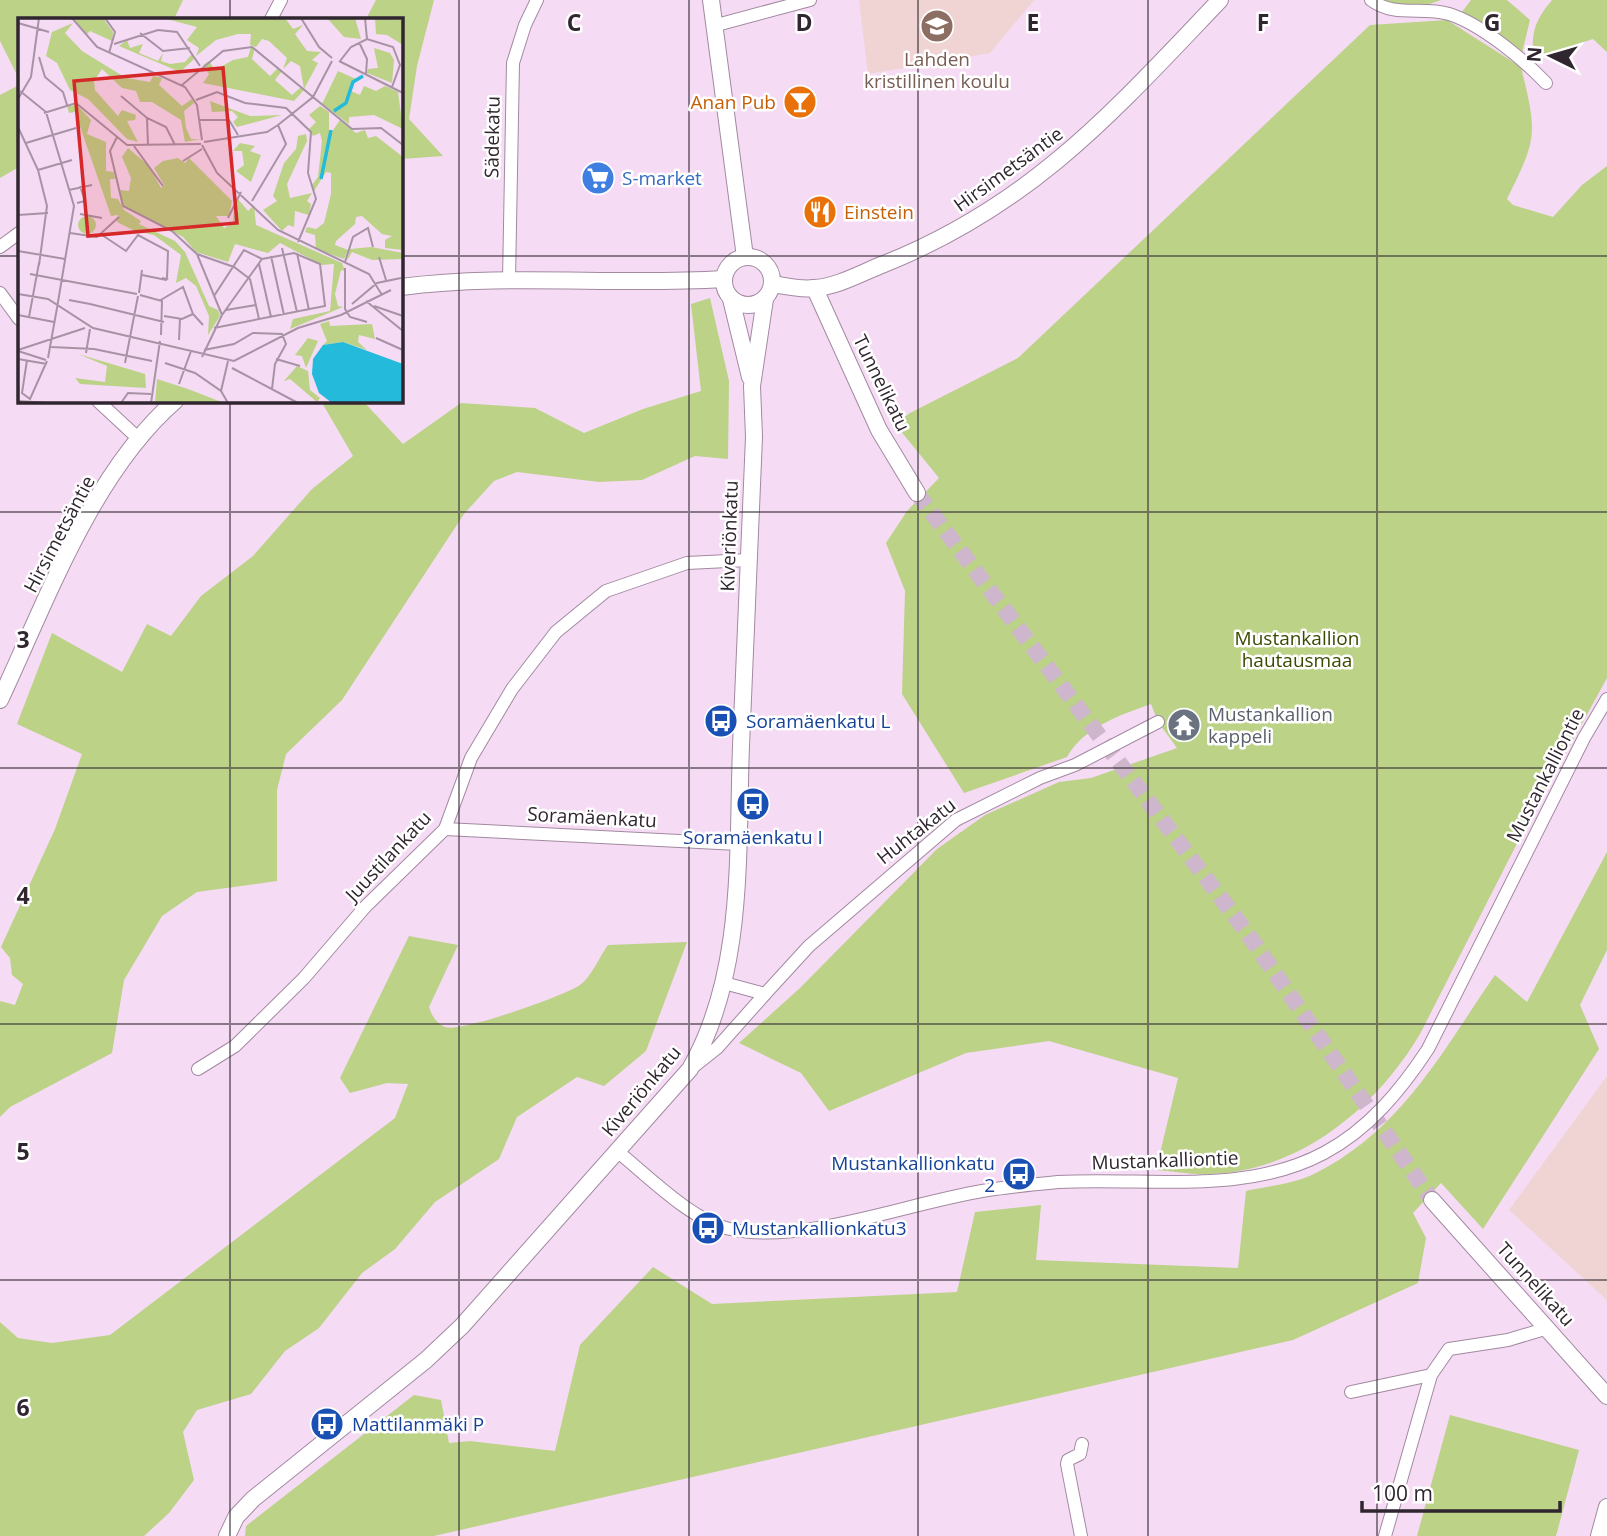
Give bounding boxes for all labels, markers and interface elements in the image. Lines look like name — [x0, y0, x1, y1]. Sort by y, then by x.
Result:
text: C — [567, 6, 581, 38]
text: D — [795, 6, 813, 38]
text: E — [1027, 6, 1039, 38]
text: F — [1257, 6, 1269, 38]
text: G — [1484, 6, 1500, 38]
school or university icon: Lahden kristillinen koulu — [918, 7, 956, 45]
inset map — [18, 18, 402, 402]
north arrow — [1516, 21, 1586, 91]
place label: Lahden kristillinen koulu — [864, 46, 1010, 94]
text: N — [1520, 46, 1548, 63]
bar icon: Anan Pub — [781, 83, 819, 121]
place label: Anan Pub — [690, 89, 776, 115]
street label: Sädekatu — [478, 96, 506, 178]
street label: Hirsimetsäntie — [948, 121, 1068, 217]
supermarket icon: S-market — [579, 159, 617, 197]
place label: S-market — [622, 165, 702, 191]
restaurant icon: Einstein — [801, 193, 839, 231]
place label: Einstein — [844, 199, 914, 225]
street label: Tunnelikatu — [847, 330, 917, 436]
street label: Hirsimetsäntie — [17, 471, 101, 597]
street label: Kiveriönkatu — [714, 480, 744, 592]
text: 3 — [16, 623, 30, 655]
park label: Mustankallion hautausmaa — [1235, 625, 1359, 673]
place label: Mustankallion kappeli — [1208, 701, 1333, 749]
bus stop icon: Soramäenkatu L — [702, 702, 740, 740]
street label: Mustankalliontie — [1500, 704, 1590, 846]
temple icon: Mustankallion kappeli — [1165, 706, 1203, 744]
place label: Soramäenkatu L — [746, 708, 891, 734]
bus stop icon: Soramäenkatu I — [734, 785, 772, 823]
street label: Huhtakatu — [871, 792, 961, 870]
street label: Soramäenkatu — [527, 801, 657, 833]
street label: Juustilankatu — [338, 805, 437, 908]
place label: Soramäenkatu I — [683, 824, 823, 850]
text: 4 — [16, 879, 30, 911]
street label: Kiveriönkatu — [595, 1040, 687, 1142]
text: 5 — [16, 1135, 30, 1167]
street label: Mustankalliontie — [1091, 1144, 1239, 1176]
place label: Mustankallionkatu 2 — [831, 1150, 995, 1198]
bus stop icon: Mustankallionkatu 2 — [1000, 1155, 1038, 1193]
bus stop icon: Mustankallionkatu3 — [689, 1209, 727, 1247]
place label: Mustankallionkatu3 — [732, 1215, 907, 1241]
street label: Tunnelikatu — [1491, 1236, 1581, 1332]
text: 6 — [16, 1391, 30, 1423]
bus stop icon: Mattilanmäki P — [308, 1405, 346, 1443]
place label: Mattilanmäki P — [352, 1411, 484, 1437]
scale bar — [1362, 1470, 1560, 1514]
text: 100 m — [1372, 1479, 1433, 1507]

